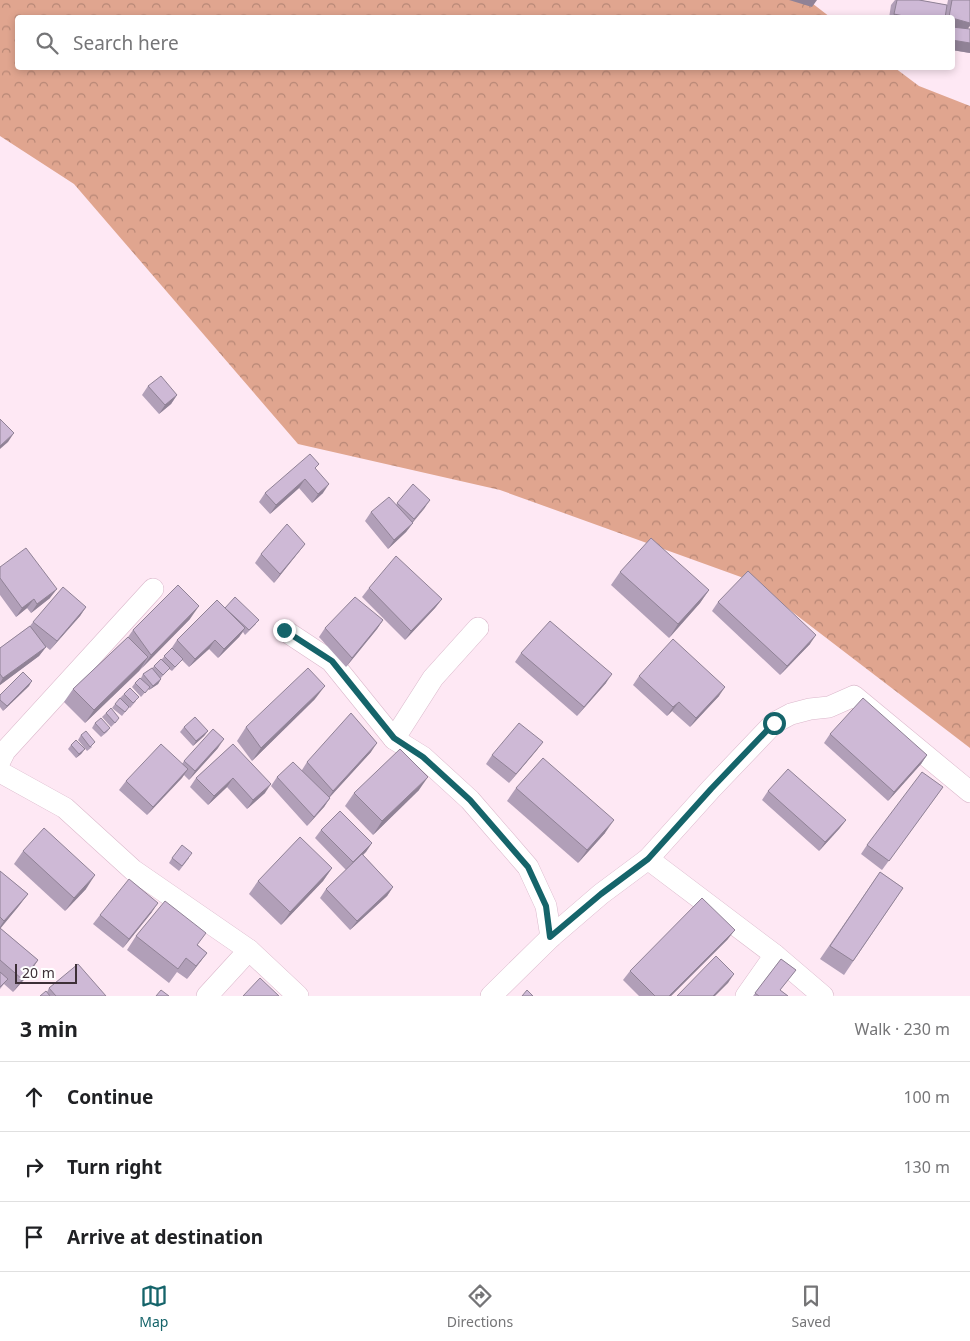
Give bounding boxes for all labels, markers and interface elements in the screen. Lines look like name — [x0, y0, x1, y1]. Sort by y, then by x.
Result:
search box — [15, 15, 955, 70]
icon: search — [33, 29, 61, 57]
text: Search here — [73, 30, 179, 56]
route end — [273, 619, 296, 642]
route start — [763, 712, 786, 735]
scale bar — [15, 961, 78, 984]
text: 20 m — [22, 963, 55, 982]
text: 3 min — [20, 1015, 78, 1043]
text: Walk · 230 m — [855, 1018, 950, 1040]
icon: ahead — [20, 1083, 48, 1111]
text: Continue — [67, 1084, 153, 1110]
text: 100 m — [903, 1086, 950, 1108]
icon: right — [20, 1153, 48, 1181]
text: Turn right — [67, 1154, 162, 1180]
text: 130 m — [903, 1156, 950, 1178]
icon: arrive — [20, 1223, 48, 1251]
text: Arrive at destination — [67, 1224, 263, 1250]
tab: Map — [139, 1282, 168, 1331]
tab: Directions — [447, 1282, 513, 1331]
tab: Saved — [792, 1282, 831, 1331]

